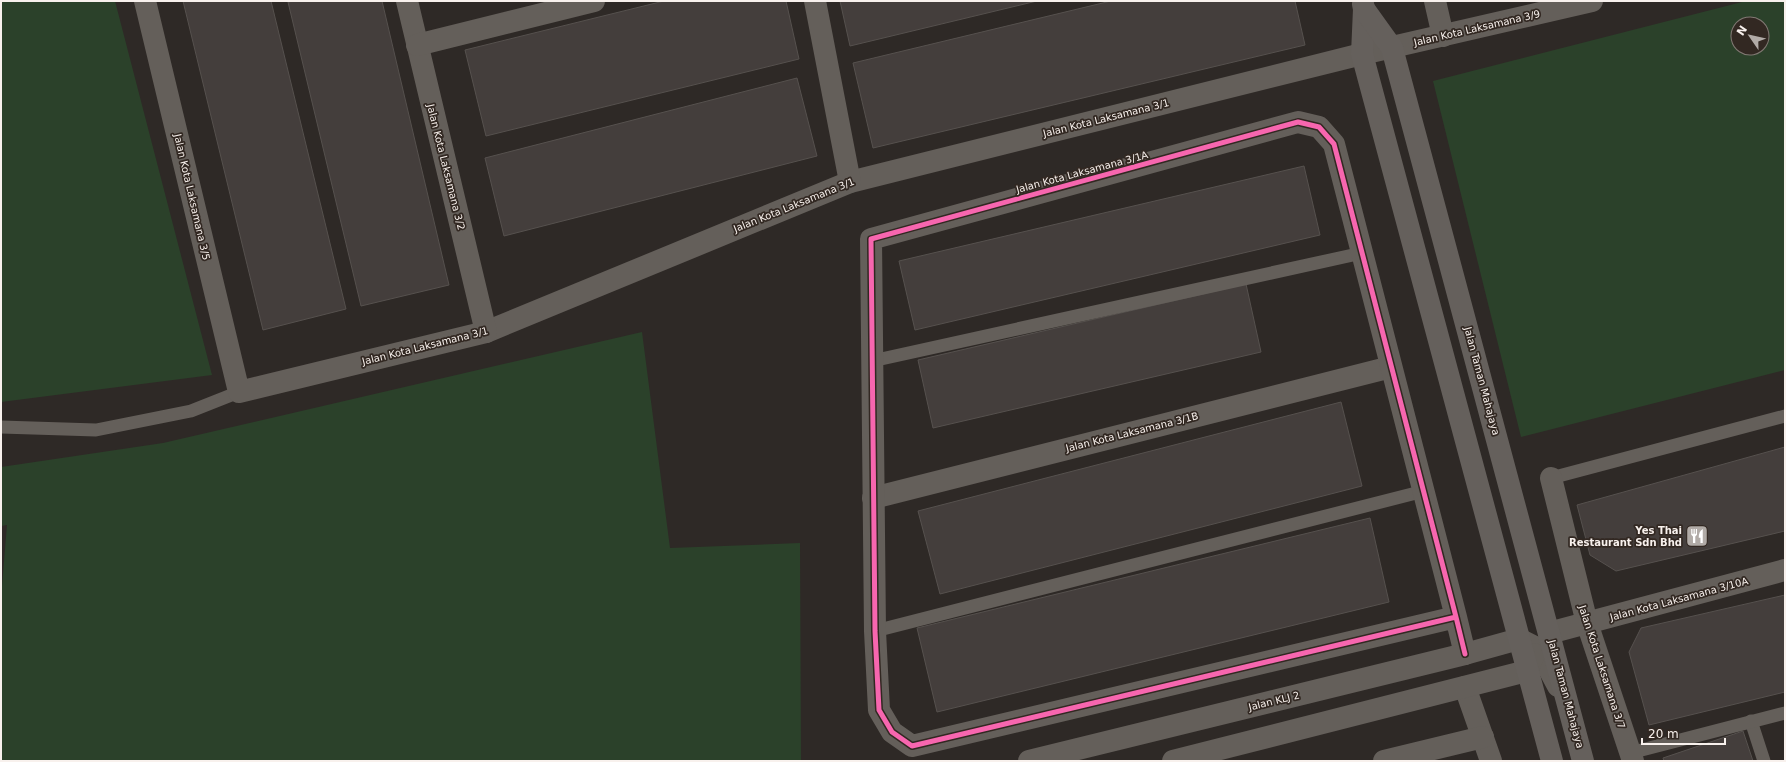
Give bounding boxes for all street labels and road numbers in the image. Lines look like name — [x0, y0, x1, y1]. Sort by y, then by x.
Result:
street label: Jalan Kota Laksamana 3/9 — [1412, 8, 1541, 48]
street label: Jalan Kota Laksamana 3/1 — [1041, 97, 1170, 139]
street label: Jalan Kota Laksamana 3/2 — [425, 102, 467, 231]
street label: Jalan Kota Laksamana 3/5 — [172, 132, 212, 261]
street label: Jalan Kota Laksamana 3/1A — [1014, 149, 1149, 195]
street label: Jalan Kota Laksamana 3/1 — [731, 176, 856, 235]
street label: Jalan Kota Laksamana 3/1 — [360, 325, 489, 367]
street label: Jalan Taman Mahajaya — [1462, 325, 1502, 436]
street label: Jalan Kota Laksamana 3/1B — [1064, 410, 1200, 454]
street label: Jalan Kota Laksamana 3/10A — [1608, 575, 1749, 623]
street label: Jalan Kota Laksamana 3/7 — [1576, 603, 1627, 730]
street label: Jalan Taman Mahajaya — [1546, 638, 1586, 749]
street label: Jalan KLJ 2 — [1246, 689, 1301, 713]

